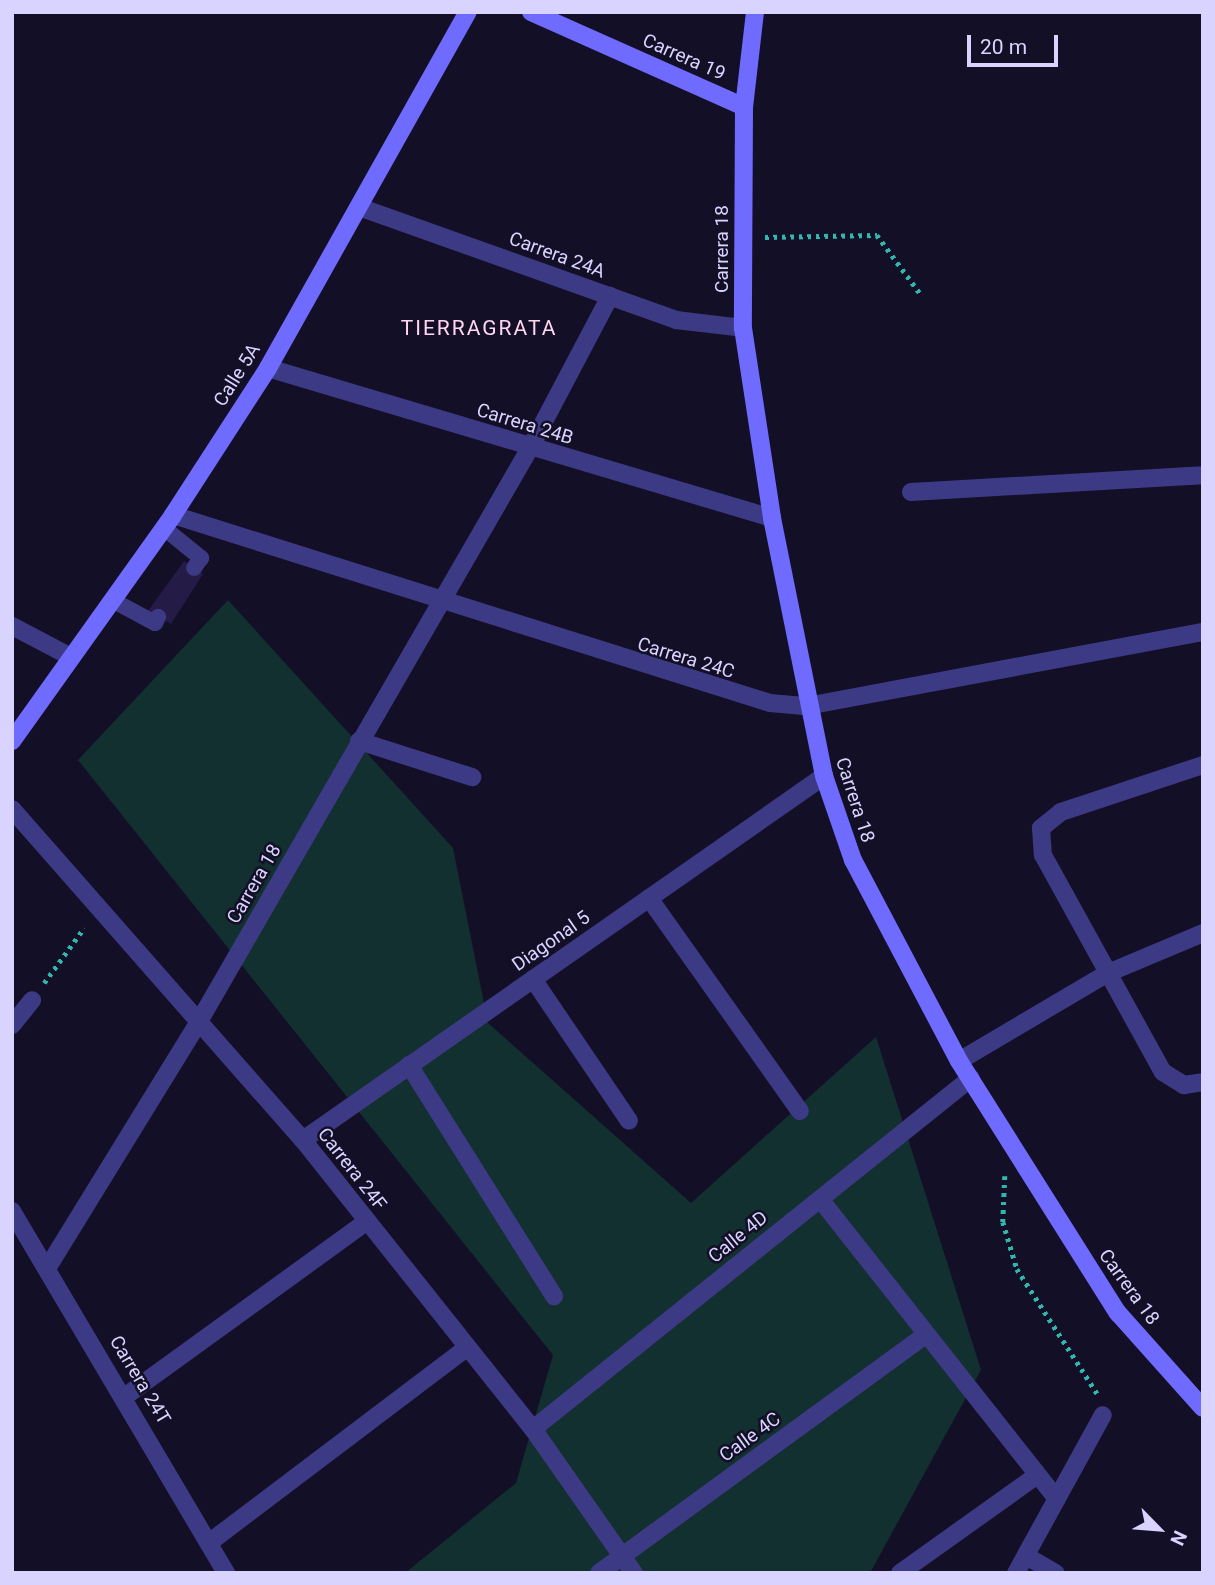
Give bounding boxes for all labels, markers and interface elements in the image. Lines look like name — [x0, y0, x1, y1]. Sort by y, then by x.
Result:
scale bar — [970, 21, 1061, 65]
street label: Carrera 19 — [639, 29, 729, 85]
text: 20 m — [980, 35, 1027, 59]
street label: Carrera 18 — [711, 205, 733, 293]
street label: Carrera 24A — [506, 227, 608, 283]
district label: TIERRAGRATA — [402, 315, 556, 341]
street label: Calle 5A — [209, 339, 265, 411]
street label: Carrera 24B — [474, 399, 576, 449]
street label: Carrera 24C — [635, 632, 737, 684]
street label: Carrera 18 — [831, 755, 879, 845]
street label: Carrera 18 — [222, 840, 286, 928]
street label: Diagonal 5 — [508, 906, 594, 976]
street label: Carrera 24F — [313, 1123, 391, 1215]
street label: Calle 4D — [704, 1206, 772, 1268]
street label: Carrera 18 — [1094, 1245, 1164, 1329]
street label: Carrera 24T — [105, 1332, 175, 1428]
street label: Calle 4C — [715, 1407, 785, 1467]
north arrow — [1124, 1494, 1194, 1564]
text: N — [1165, 1527, 1192, 1549]

